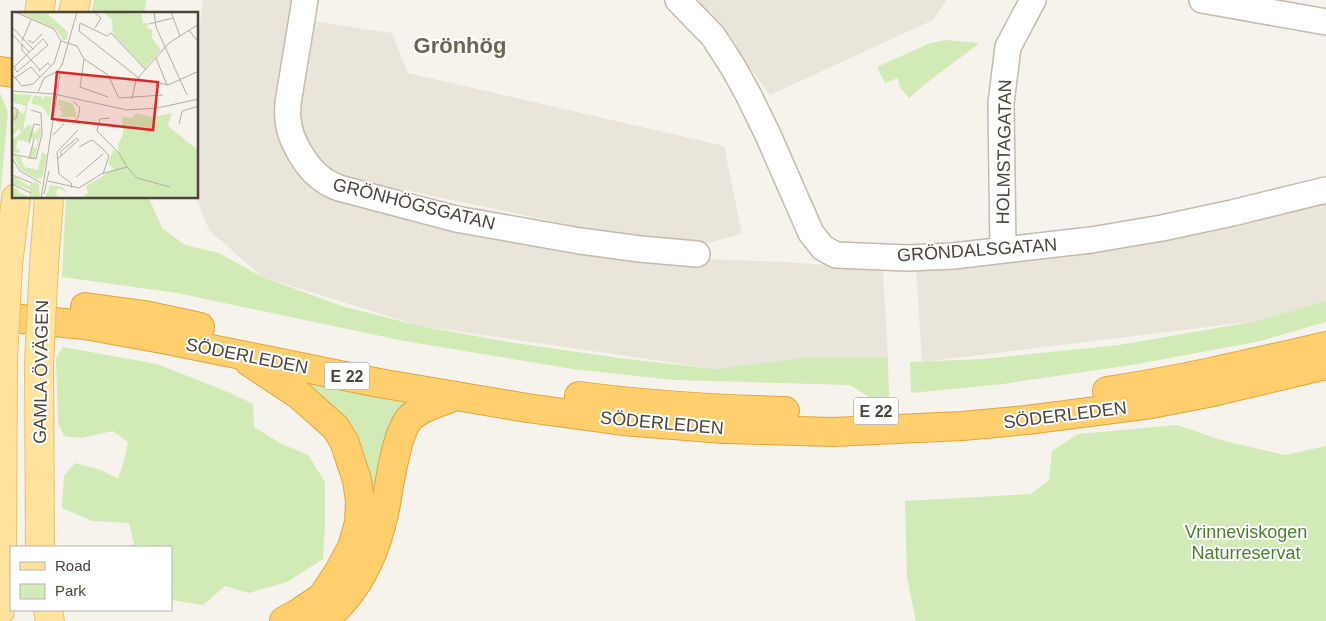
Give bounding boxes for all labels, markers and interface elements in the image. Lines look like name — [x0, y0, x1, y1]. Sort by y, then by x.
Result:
inset map — [12, 12, 199, 199]
district label: Grönhög — [414, 33, 506, 58]
street label: HOLMSTAGATAN — [993, 79, 1015, 225]
street label: GRÖNHÖGSGATAN — [331, 174, 497, 234]
street label: GRÖNDALSGATAN — [896, 234, 1058, 266]
street label: GAMLA ÖVÄGEN — [30, 300, 52, 444]
street label: SÖDERLEDEN — [184, 334, 310, 378]
road number: E 22 — [324, 362, 370, 390]
road number: E 22 — [854, 398, 898, 424]
street label: SÖDERLEDEN — [1002, 398, 1128, 432]
street label: SÖDERLEDEN — [599, 408, 725, 438]
park label: Vrinneviskogen Naturreservat — [1185, 522, 1307, 563]
legend — [10, 546, 172, 611]
text: Road — [55, 557, 91, 574]
text: Park — [55, 582, 86, 599]

